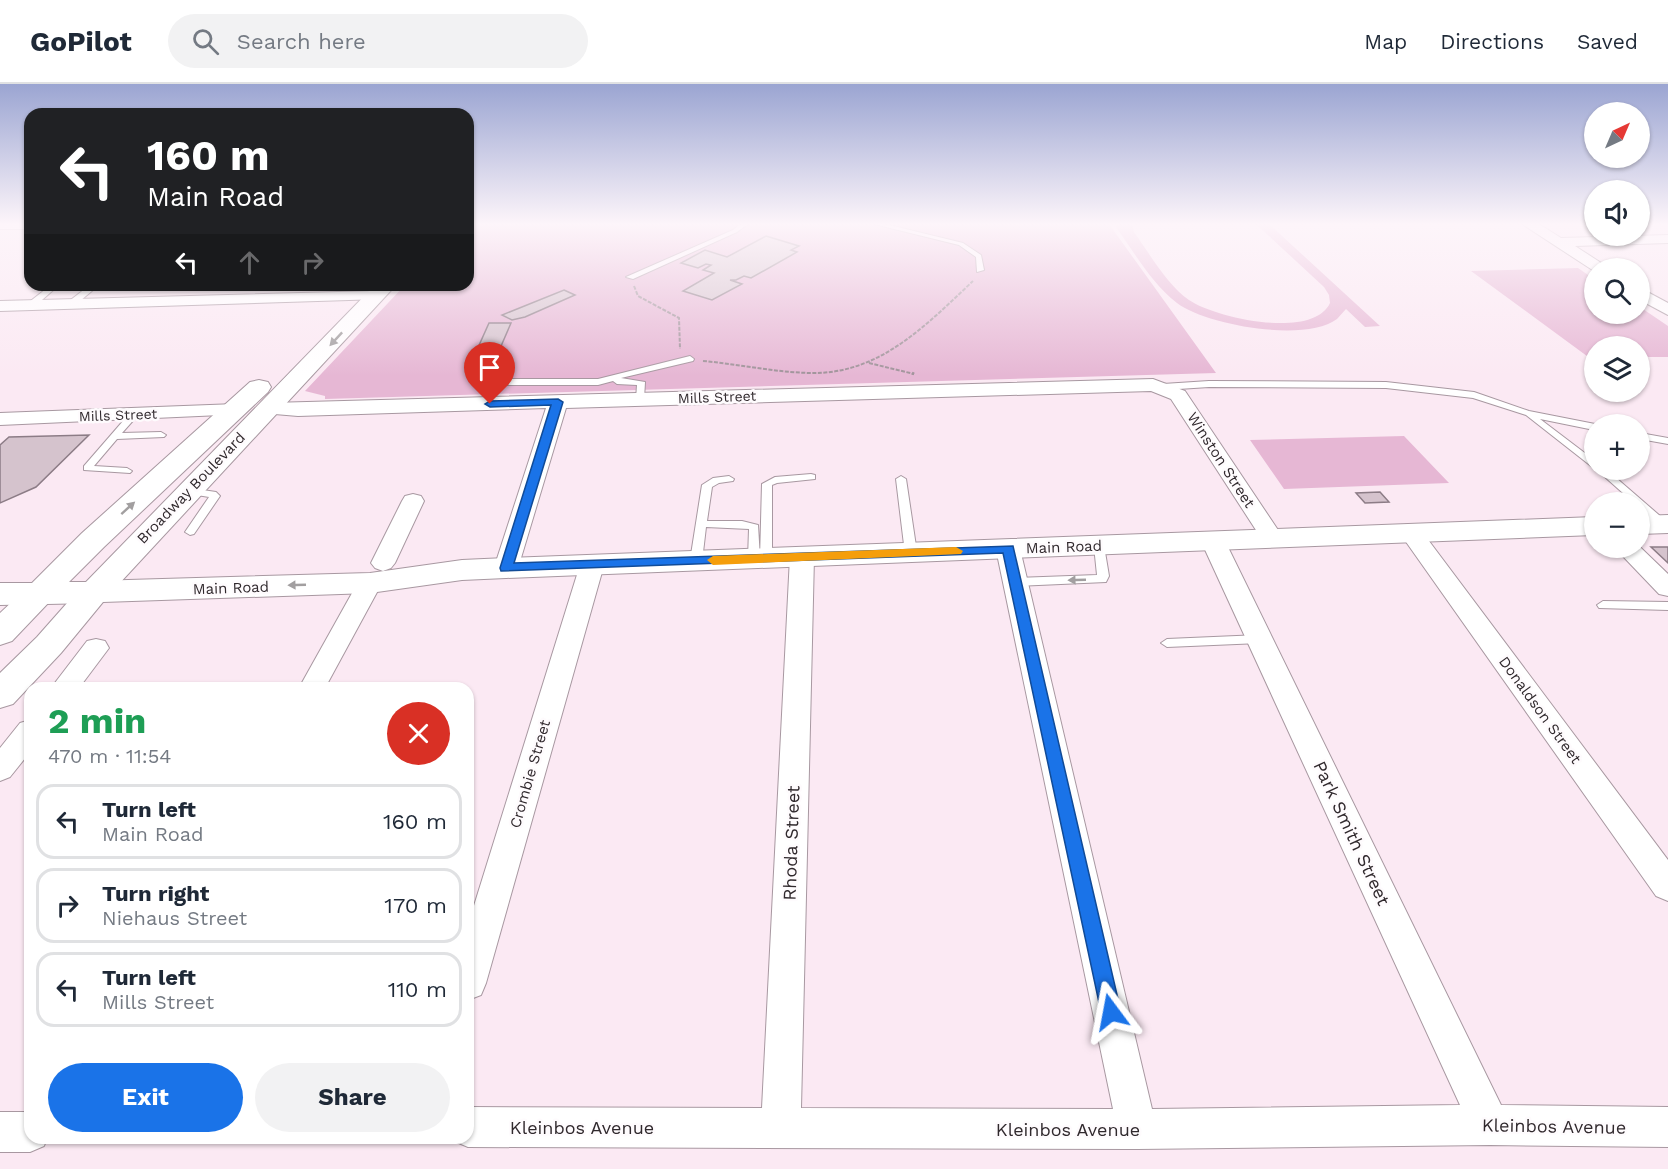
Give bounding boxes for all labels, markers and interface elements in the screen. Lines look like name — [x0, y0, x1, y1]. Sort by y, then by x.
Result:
search box — [168, 14, 588, 68]
text: GoPilot — [30, 25, 132, 58]
icon: search — [189, 25, 222, 58]
text: Search here — [237, 29, 366, 54]
text: Map — [1364, 29, 1407, 54]
text: Directions — [1440, 29, 1544, 54]
text: Saved — [1577, 29, 1638, 54]
north arrow — [1584, 102, 1650, 168]
map controls — [1584, 102, 1650, 558]
text: 160 m — [147, 131, 270, 180]
icon: left — [48, 132, 126, 210]
button: sound — [1584, 180, 1650, 246]
text: Main Road — [147, 181, 284, 213]
icon: left — [170, 246, 203, 279]
icon: ahead — [233, 246, 266, 279]
icon: right — [296, 246, 329, 279]
button: search — [1584, 258, 1650, 324]
one-way arrow — [329, 331, 343, 345]
button: layers — [1584, 336, 1650, 402]
pin — [464, 342, 515, 404]
icon: arrive — [473, 351, 506, 384]
street label: Mills Street — [677, 388, 757, 406]
street label: Mills Street — [78, 406, 158, 424]
street label: Winston Street — [1183, 409, 1259, 512]
button: + — [1584, 414, 1650, 480]
street label: Broadway Boulevard — [133, 429, 249, 547]
button: − — [1584, 492, 1650, 558]
one-way arrow — [121, 501, 136, 515]
street label: Main Road — [1026, 537, 1102, 557]
one-way arrow — [1068, 575, 1087, 585]
street label: Main Road — [193, 578, 269, 598]
one-way arrow — [287, 581, 306, 590]
street label: Donaldson Street — [1495, 653, 1585, 768]
text: 2 min — [48, 700, 146, 742]
button: close — [387, 702, 450, 765]
street label: Crombie Street — [506, 717, 554, 830]
text: 470 m · 11:54 — [48, 744, 172, 768]
street label: Park Smith Street — [1309, 757, 1395, 909]
street label: Rhoda Street — [778, 785, 804, 901]
text: Turn left — [102, 797, 196, 822]
icon: left — [51, 805, 84, 838]
text: 160 m — [383, 809, 447, 834]
text: Main Road — [102, 822, 204, 846]
text: Turn right — [102, 881, 209, 906]
icon: right — [51, 889, 84, 922]
text: 170 m — [384, 893, 447, 918]
text: Niehaus Street — [102, 906, 247, 930]
text: Turn left — [102, 965, 196, 990]
icon: left — [51, 973, 84, 1006]
text: 110 m — [388, 977, 447, 1002]
position arrow — [1079, 980, 1143, 1044]
text: Mills Street — [102, 990, 214, 1014]
button: Exit — [48, 1063, 243, 1132]
button: Share — [255, 1063, 450, 1132]
street label: Kleinbos Avenue — [1482, 1114, 1626, 1138]
street label: Kleinbos Avenue — [510, 1117, 654, 1138]
street label: Kleinbos Avenue — [996, 1119, 1140, 1140]

